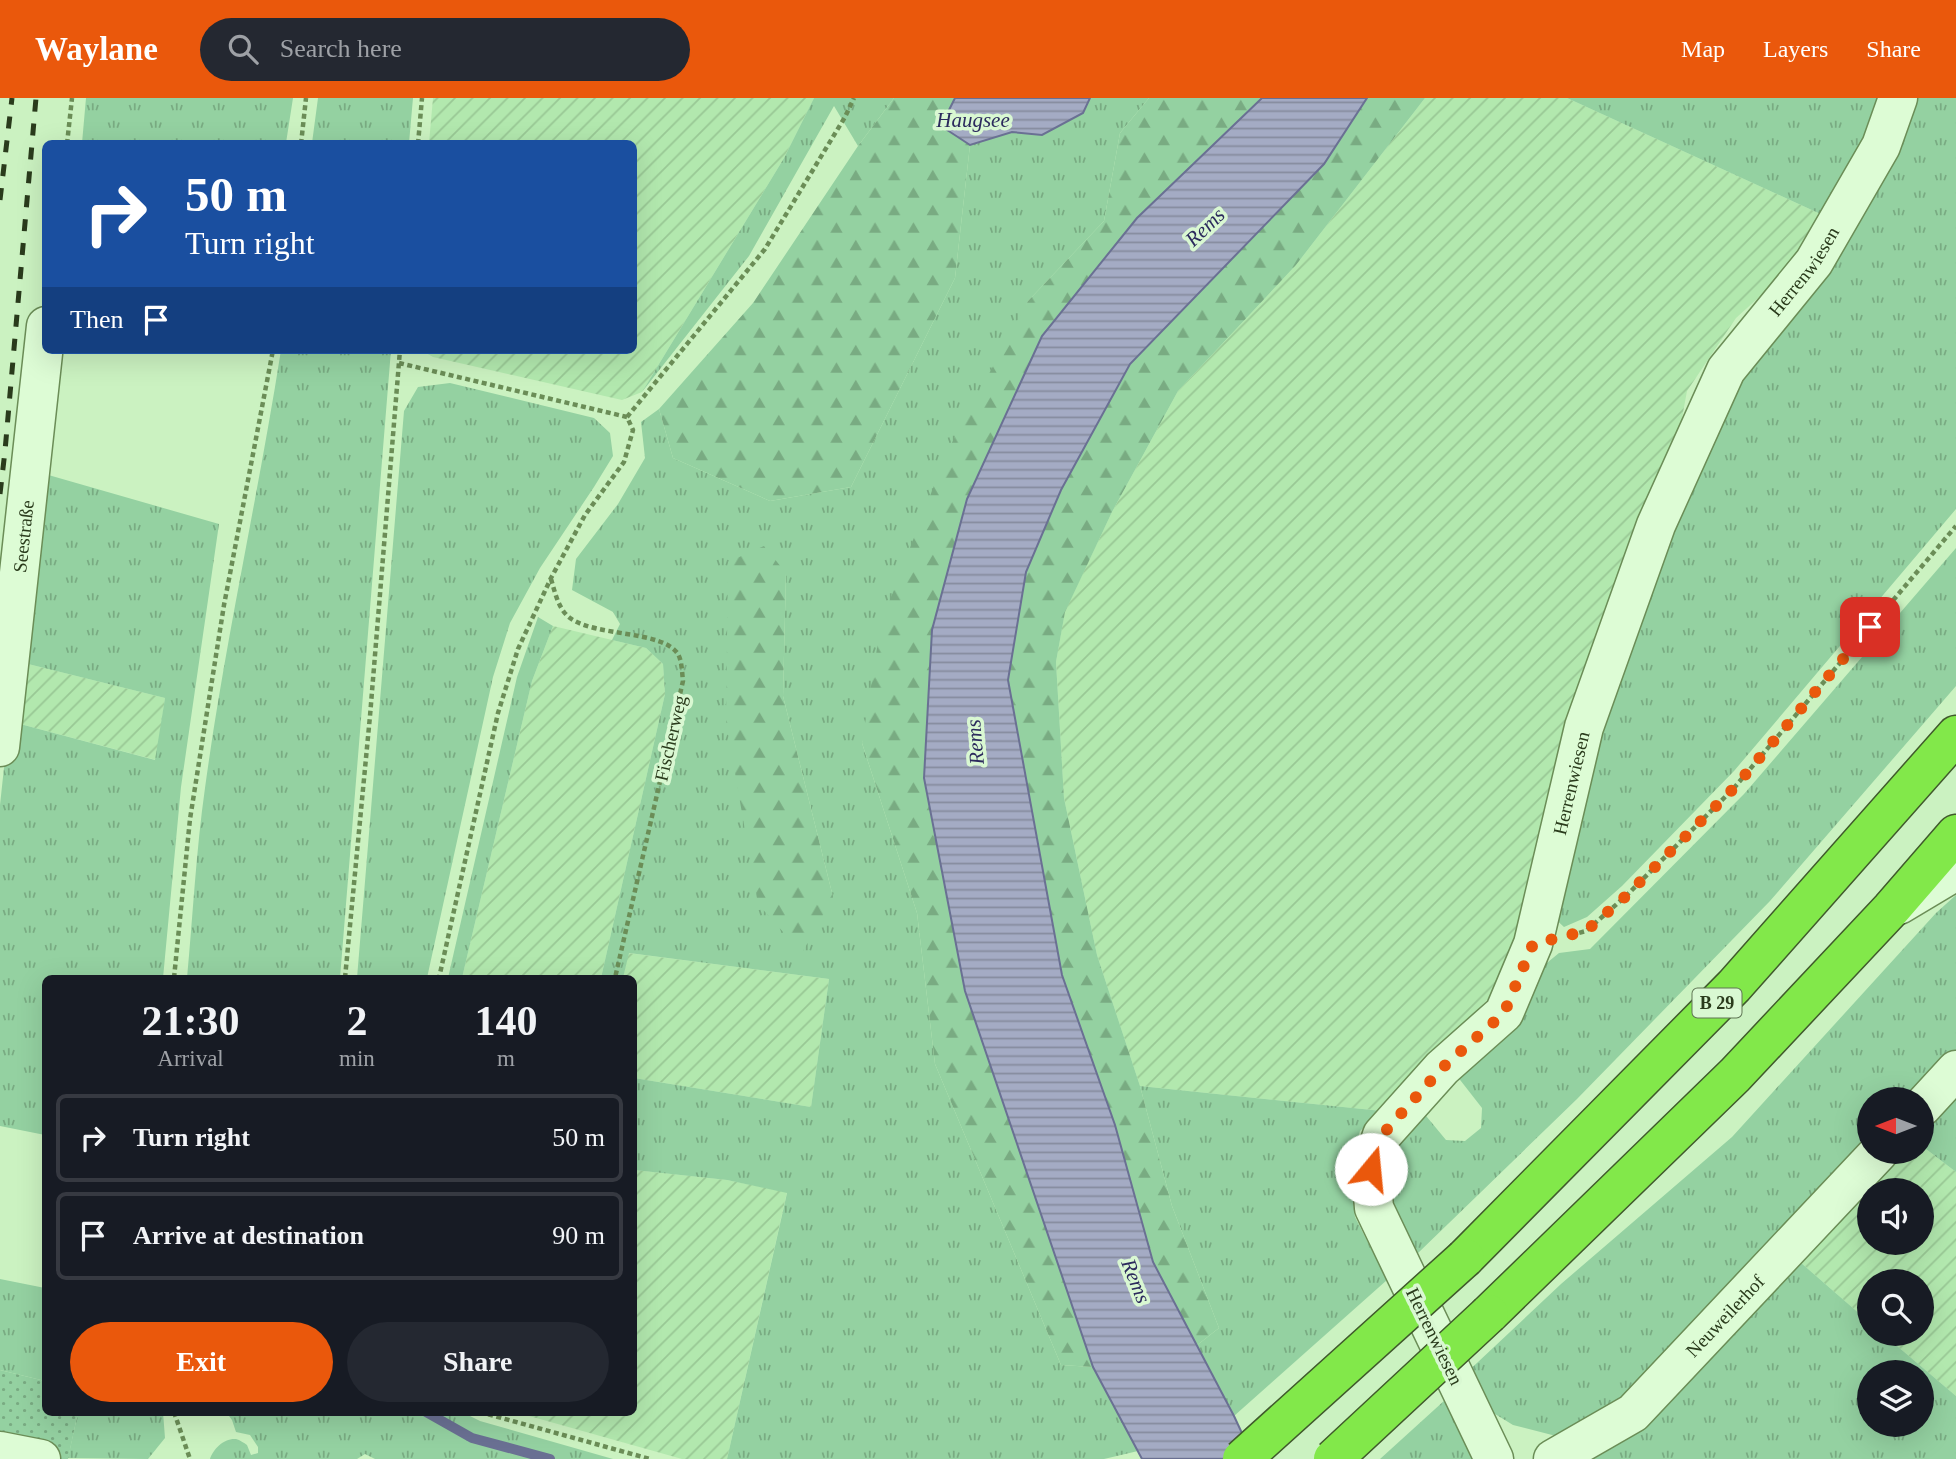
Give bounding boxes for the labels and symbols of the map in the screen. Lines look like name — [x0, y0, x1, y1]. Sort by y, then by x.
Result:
water label: Haugsee — [935, 108, 1010, 132]
water label: Rems — [1180, 203, 1230, 252]
street label: Herrenwiesen — [1764, 223, 1843, 320]
street label: Seestraße — [9, 499, 38, 574]
pin — [1840, 597, 1900, 657]
street label: Fischerweg — [650, 693, 691, 783]
water label: Rems — [961, 718, 989, 767]
street label: Herrenwiesen — [1549, 729, 1594, 837]
road number: B 29 — [1692, 988, 1742, 1018]
north arrow — [1857, 1087, 1934, 1164]
position arrow — [1334, 1132, 1408, 1206]
water label: Rems — [1116, 1254, 1156, 1307]
street label: Neuweilerhof — [1682, 1270, 1769, 1361]
street label: Herrenwiesen — [1402, 1284, 1467, 1389]

